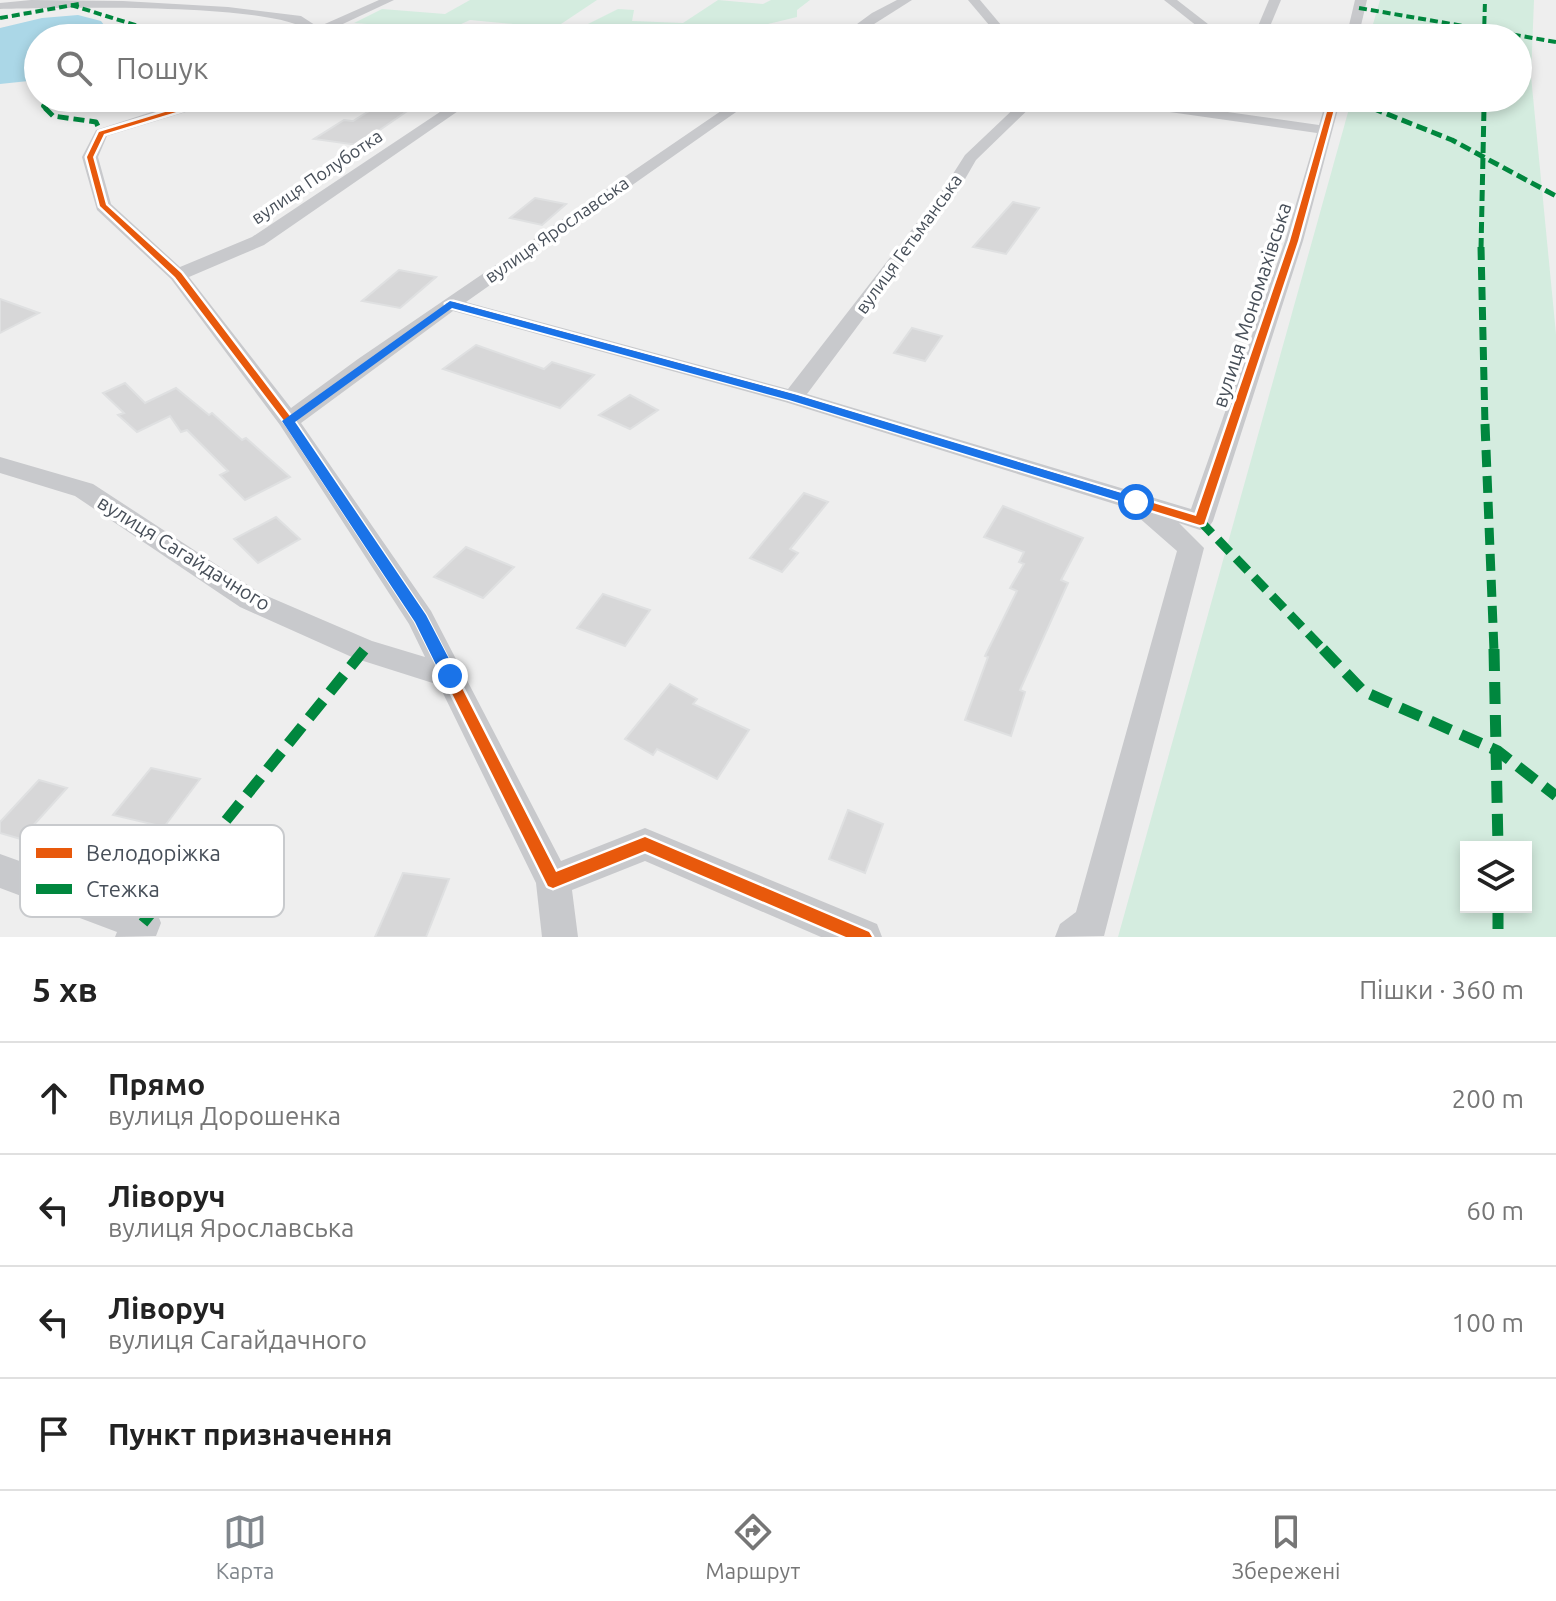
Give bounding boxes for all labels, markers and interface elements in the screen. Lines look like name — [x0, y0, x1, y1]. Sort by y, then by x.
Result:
search box — [24, 24, 1532, 112]
icon: search — [52, 46, 96, 90]
text: Пошук — [116, 51, 209, 85]
street label: вулиця Полуботка — [247, 125, 386, 227]
street label: вулиця Гетьманська — [851, 170, 965, 317]
street label: вулиця Ярославська — [481, 172, 632, 286]
street label: вулиця Мономахівська — [1207, 199, 1296, 410]
route start — [1118, 484, 1154, 520]
street label: вулиця Сагайдачного — [94, 490, 275, 615]
route end — [432, 658, 468, 694]
legend — [20, 825, 284, 917]
text: Велодоріжка — [86, 840, 221, 865]
map controls — [1460, 841, 1532, 913]
button: layers — [1460, 841, 1532, 913]
text: Стежка — [86, 876, 160, 901]
text: 5 хв — [32, 970, 98, 1008]
text: Пішки · 360 m — [1359, 975, 1524, 1004]
text: Прямо — [108, 1067, 205, 1101]
icon: ahead — [32, 1076, 76, 1120]
text: 200 m — [1452, 1084, 1524, 1113]
text: вулиця Дорошенка — [108, 1101, 341, 1130]
text: Ліворуч — [108, 1179, 226, 1213]
icon: left — [32, 1188, 76, 1232]
text: 60 m — [1466, 1196, 1524, 1225]
text: вулиця Ярославська — [108, 1213, 354, 1242]
text: Ліворуч — [108, 1291, 226, 1325]
icon: left — [32, 1300, 76, 1344]
text: 100 m — [1452, 1308, 1524, 1337]
text: вулиця Сагайдачного — [108, 1325, 367, 1354]
icon: arrive — [32, 1412, 76, 1456]
text: Пункт призначення — [108, 1417, 392, 1451]
tab: Карта — [216, 1510, 274, 1583]
tab: Маршрут — [706, 1510, 800, 1583]
tab: Збережені — [1232, 1510, 1340, 1583]

